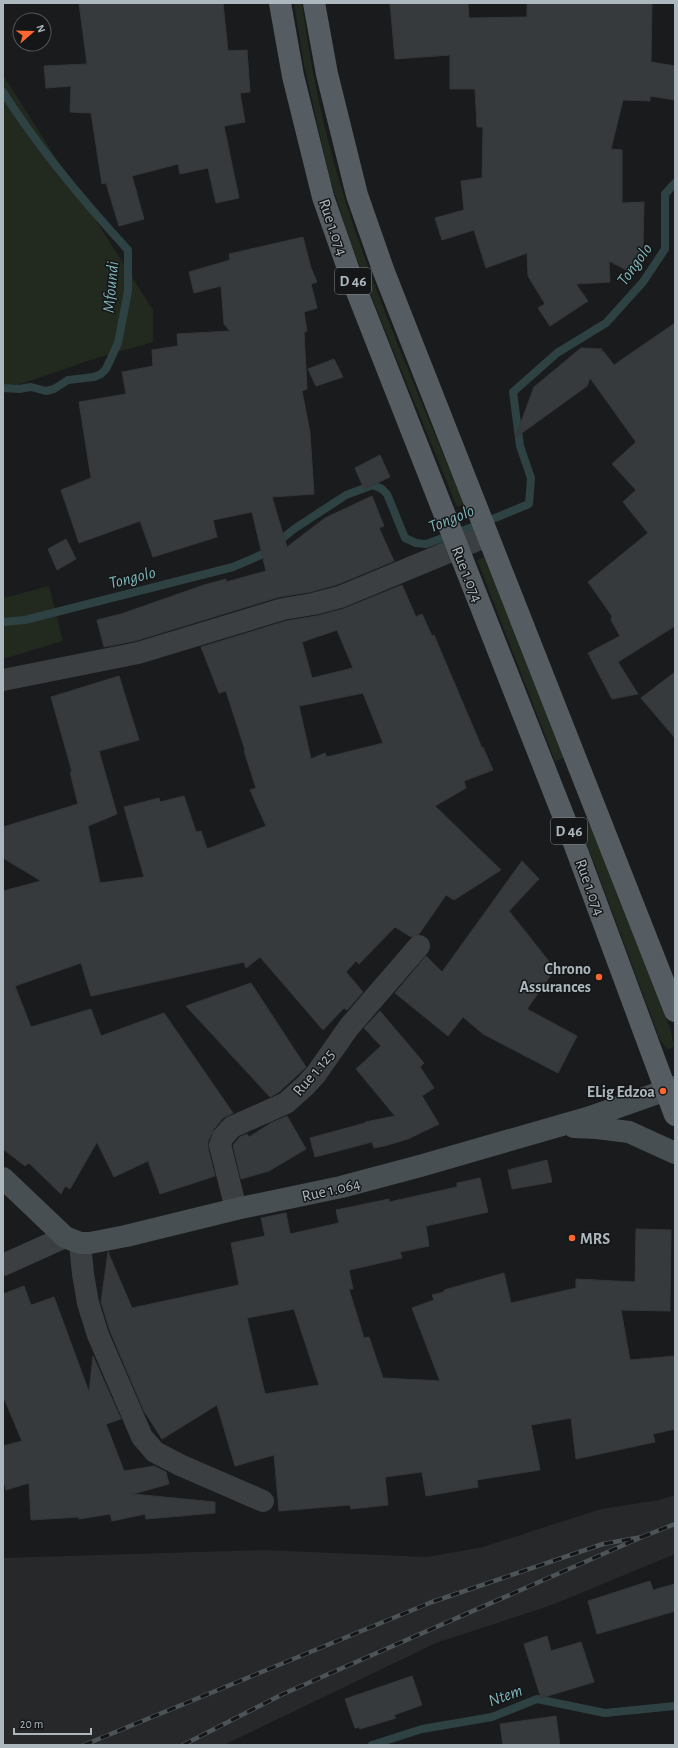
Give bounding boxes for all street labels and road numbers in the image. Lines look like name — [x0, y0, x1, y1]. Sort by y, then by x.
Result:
street label: Rue 1.074 — [316, 197, 350, 258]
road number: D 46 — [335, 268, 371, 294]
street label: Rue 1.074 — [449, 544, 486, 605]
road number: D 46 — [551, 818, 587, 844]
street label: Rue 1.074 — [573, 857, 608, 918]
street label: Rue 1.125 — [290, 1046, 338, 1099]
street label: Rue 1.064 — [300, 1175, 362, 1204]

